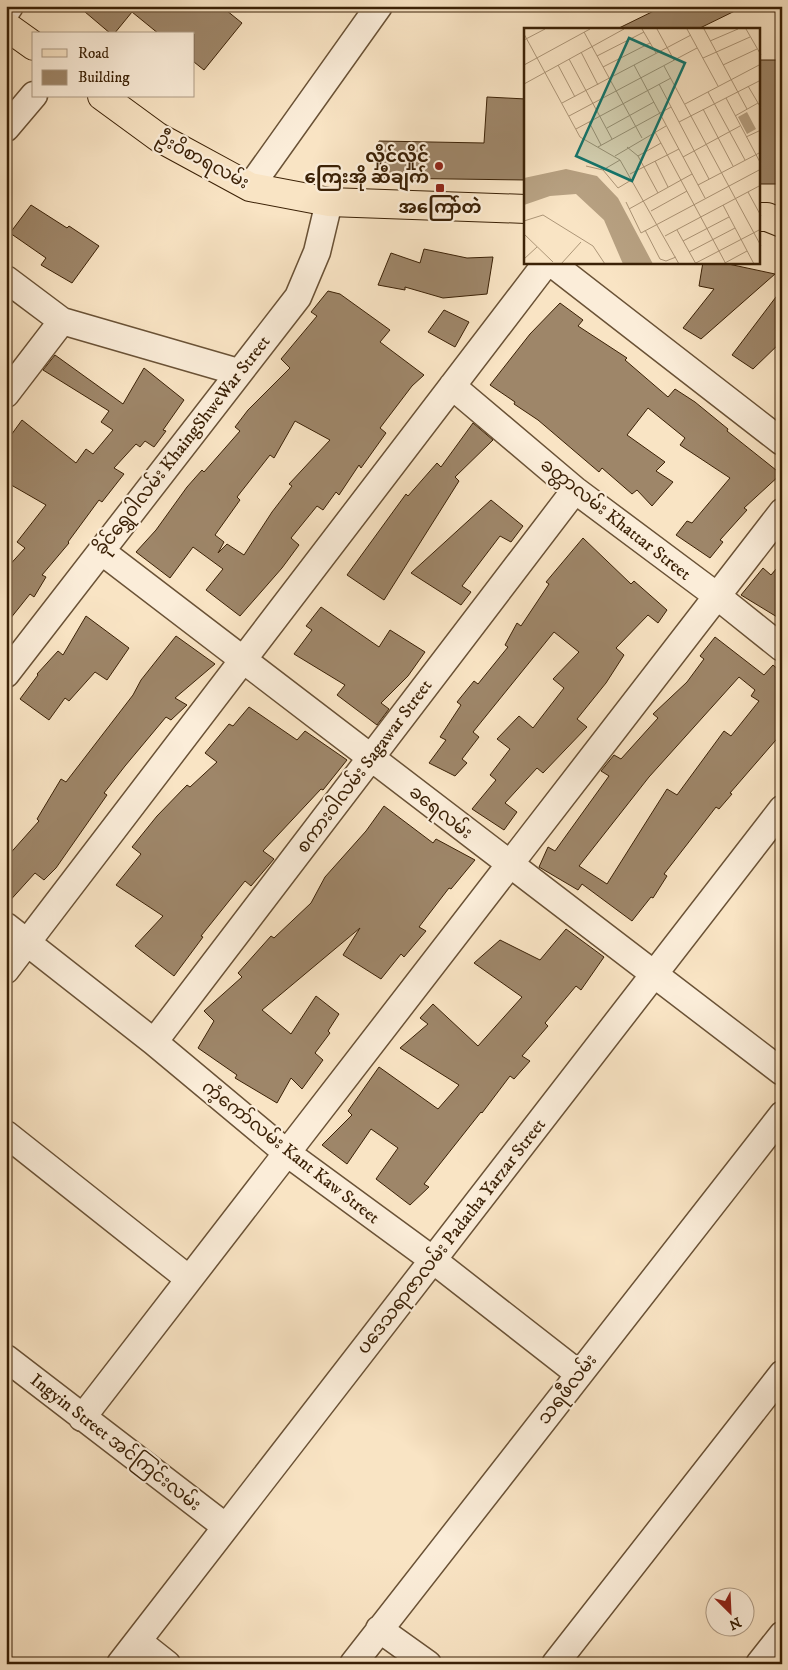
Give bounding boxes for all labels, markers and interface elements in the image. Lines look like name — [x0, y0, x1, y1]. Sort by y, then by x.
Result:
inset map — [524, 28, 760, 264]
legend — [32, 32, 195, 98]
text: Road — [78, 44, 110, 63]
text: Building — [78, 68, 130, 87]
street label: ဦးဝိစာရလမ်း — [151, 124, 254, 197]
place label: လှိုင်လှိုင် ကြေးအို ဆီချက် — [305, 144, 429, 192]
marker: လှိုင်လှိုင် ကြေးအို ဆီချက် — [433, 160, 445, 172]
marker: အကြော်တဲ — [434, 182, 446, 194]
place label: အကြော်တဲ — [399, 195, 481, 221]
street label: ခိုင်ရွှေဝါလမ်း KhaingShweWar Street — [87, 329, 278, 562]
street label: ခတ္တာလမ်း Khattar Street — [534, 452, 697, 588]
street label: စကားဝါလမ်း Sagawar Street — [290, 673, 437, 858]
street label: ခရေလမ်း — [402, 779, 478, 847]
street label: ကံ့ကော်လမ်း Kant Kaw Street — [197, 1074, 386, 1229]
street label: ပဒေသရာဇာလမ်း Padatha Yarzar Street — [350, 1112, 553, 1361]
street label: သရဖီလမ်း — [530, 1347, 605, 1431]
street label: Ingyin Street အင်ကြင်းလမ်း — [24, 1367, 207, 1519]
north arrow — [706, 1588, 756, 1638]
text: N — [726, 1612, 744, 1634]

